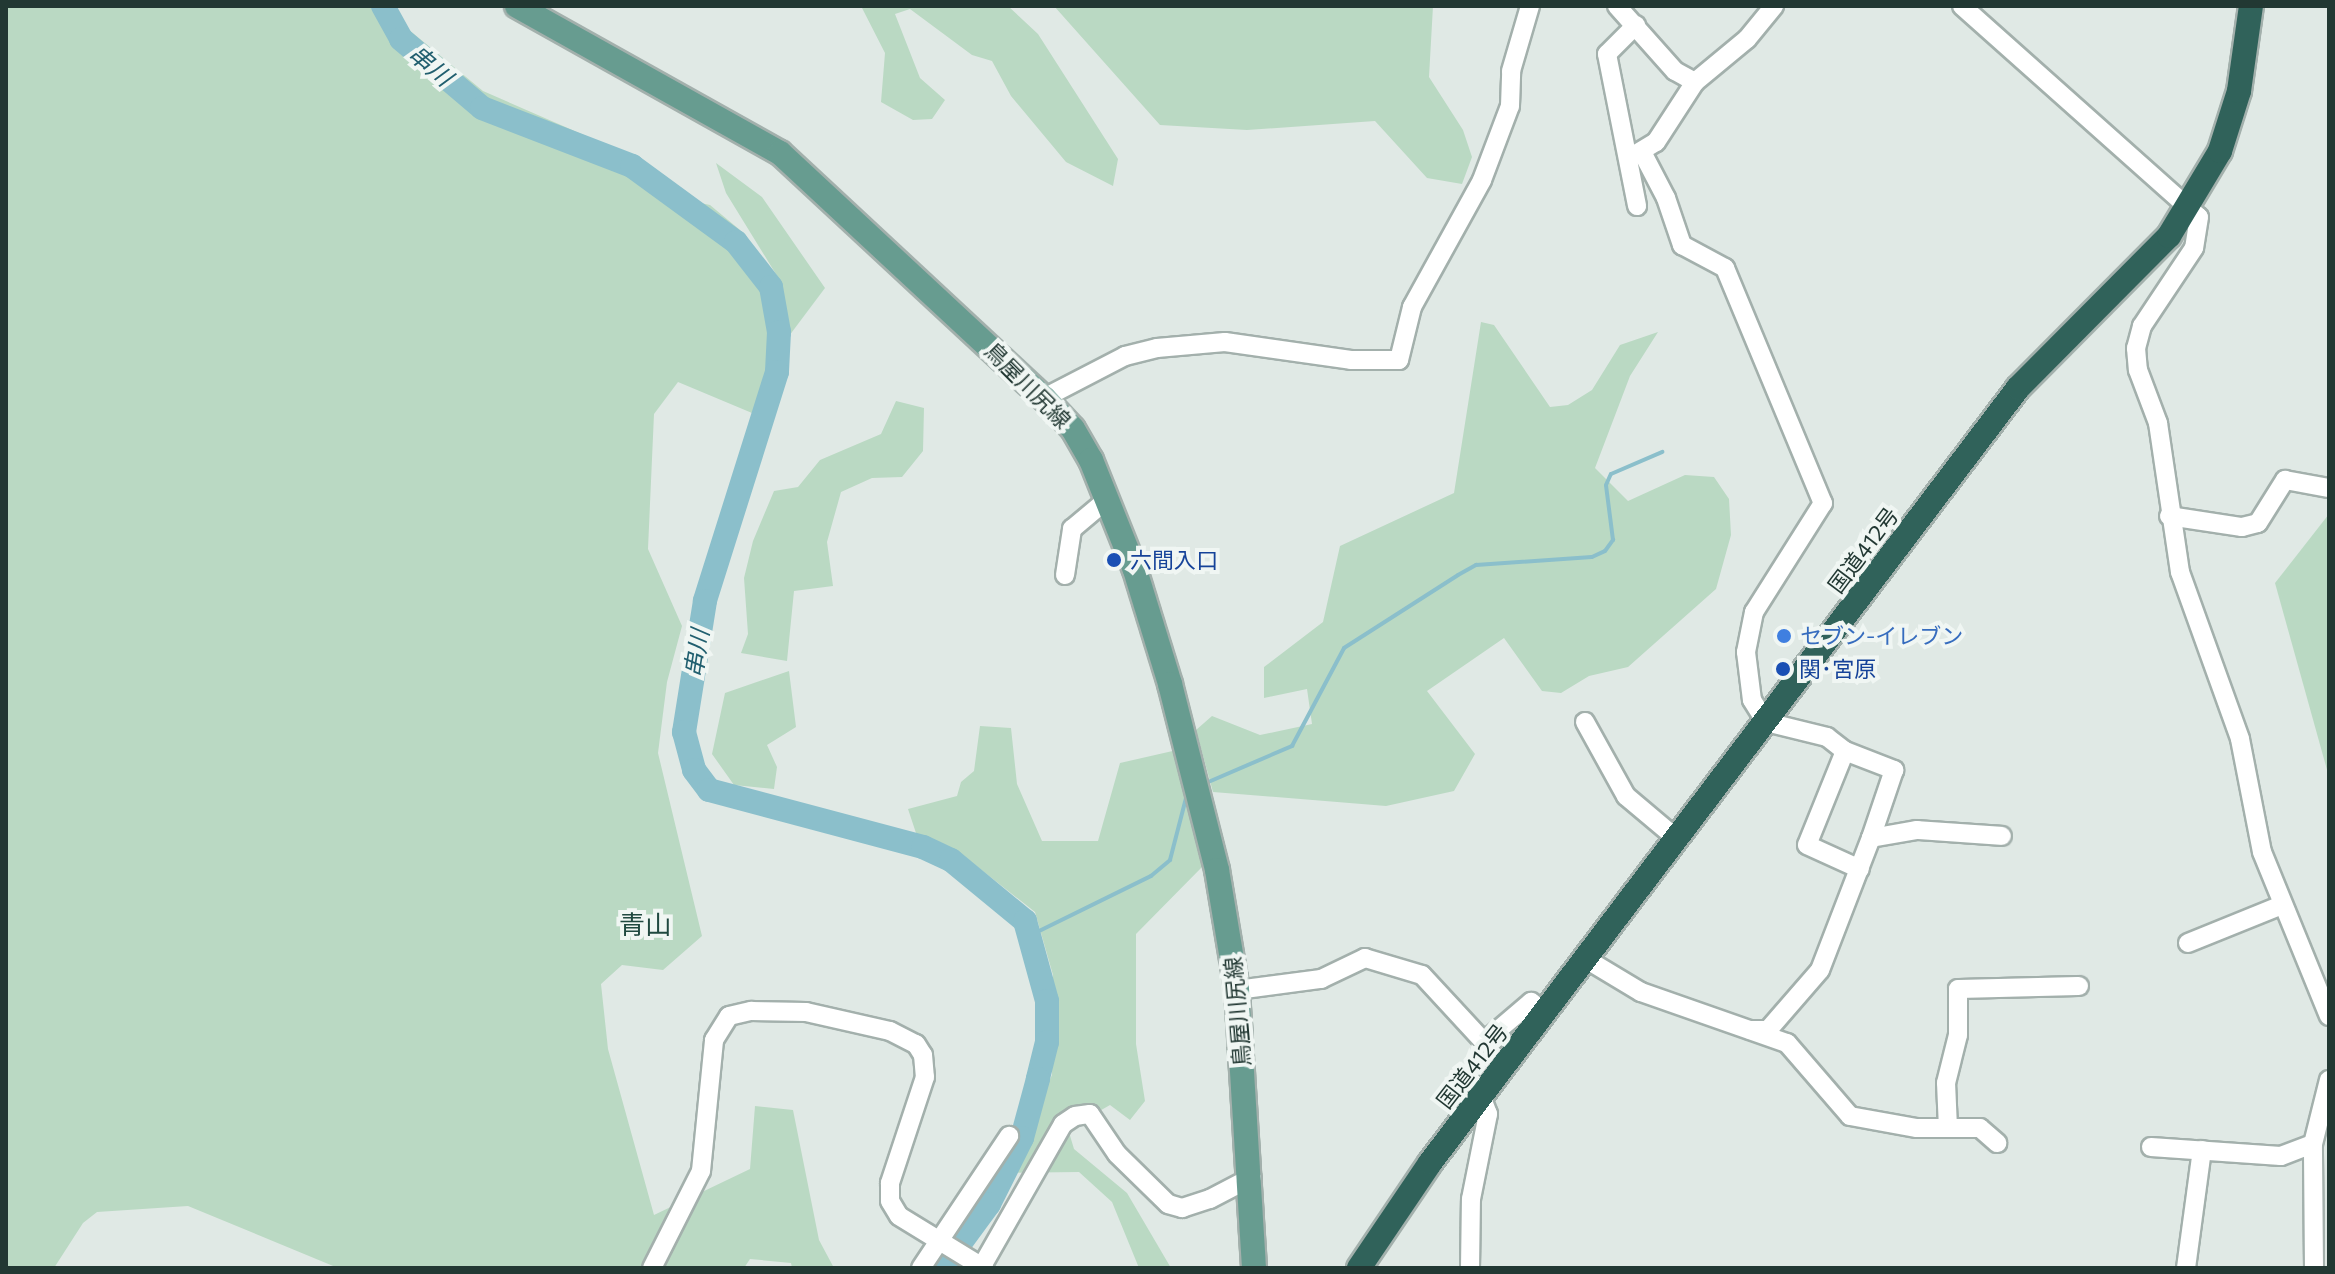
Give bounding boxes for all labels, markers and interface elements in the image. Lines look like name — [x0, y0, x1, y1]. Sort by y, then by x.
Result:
water label: 串川 — [403, 39, 459, 91]
street label: 鳥屋川尻線 — [980, 337, 1076, 433]
street label: 国道412号 — [1822, 502, 1904, 598]
place label: 六間入口 — [1130, 547, 1218, 573]
marker: 六間入口 — [1105, 551, 1123, 569]
place label: セブン-イレブン — [1800, 623, 1963, 649]
water label: 串川 — [678, 627, 714, 679]
marker: セブン-イレブン — [1775, 627, 1793, 645]
place label: 関･宮原 — [1799, 656, 1876, 682]
marker: 関･宮原 — [1774, 660, 1792, 678]
district label: 青山 — [619, 908, 671, 940]
street label: 鳥屋川尻線 — [1219, 956, 1255, 1068]
street label: 国道412号 — [1431, 1018, 1513, 1114]

